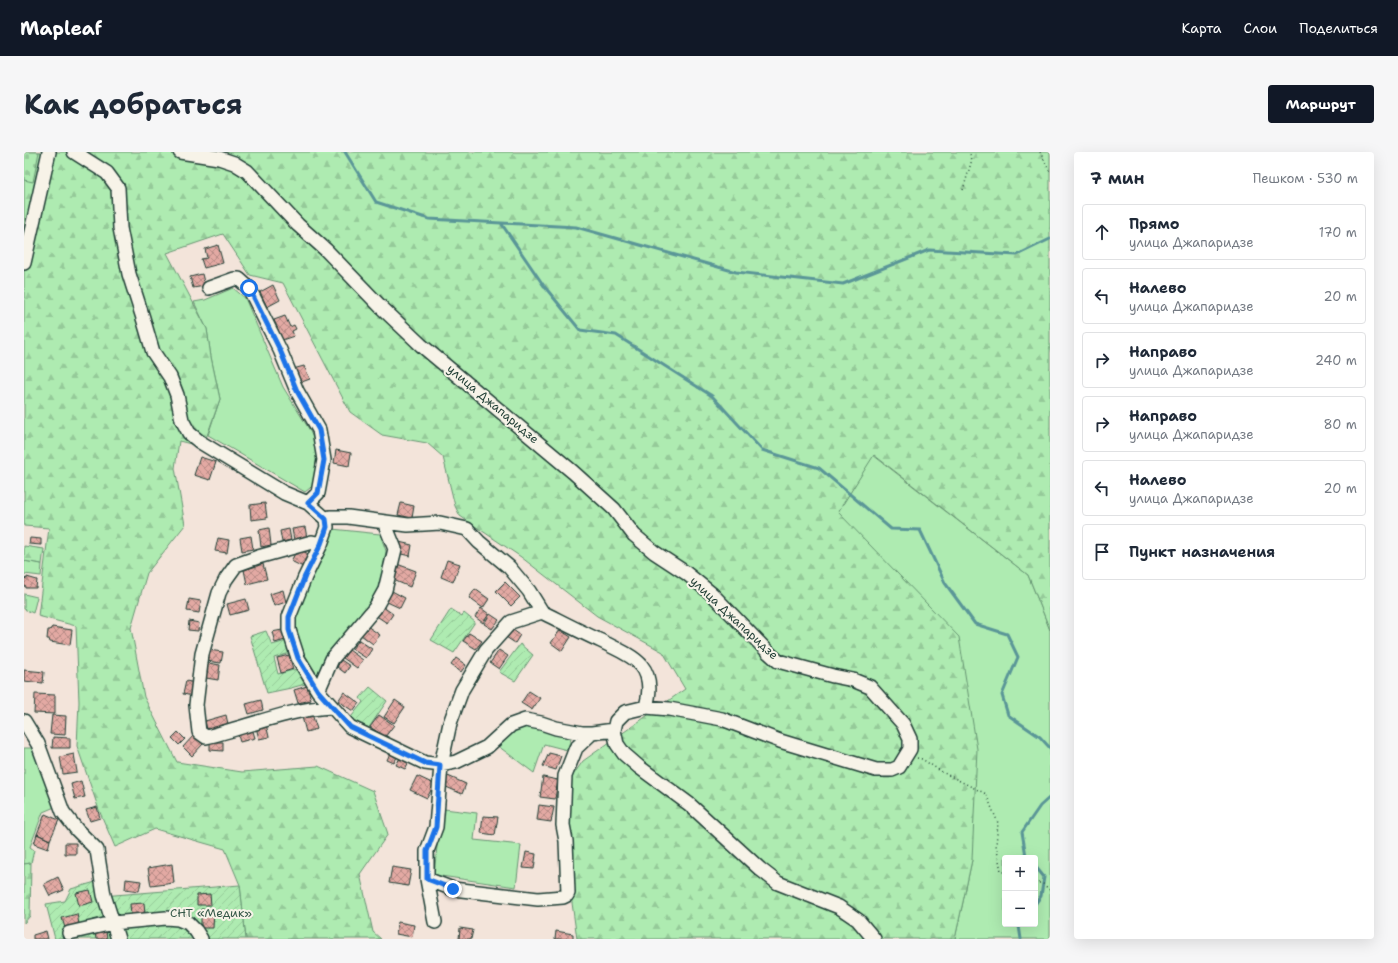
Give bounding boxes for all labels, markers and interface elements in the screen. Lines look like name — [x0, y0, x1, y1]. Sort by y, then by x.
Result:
text: Mapleaf — [20, 16, 102, 41]
text: Карта — [1181, 19, 1222, 37]
text: Слои — [1244, 19, 1277, 37]
text: Поделиться — [1299, 19, 1378, 37]
text: Как добраться — [24, 85, 243, 123]
button: Маршрут — [1268, 85, 1374, 123]
text: 7 мин — [1090, 167, 1145, 189]
text: Пешком · 530 m — [1253, 170, 1358, 187]
text: Прямо — [1129, 214, 1179, 234]
icon: ahead — [1091, 221, 1113, 243]
text: 170 m — [1319, 224, 1357, 241]
text: улица Джапаридзе — [1129, 234, 1254, 251]
text: Налево — [1129, 278, 1187, 298]
route start — [240, 279, 258, 297]
icon: left — [1091, 285, 1113, 307]
text: 20 m — [1324, 288, 1357, 305]
text: улица Джапаридзе — [1129, 298, 1254, 315]
text: Направо — [1129, 342, 1197, 362]
icon: right — [1091, 349, 1113, 371]
text: 240 m — [1315, 352, 1357, 369]
street label: улица Джапаридзе — [444, 361, 542, 447]
text: улица Джапаридзе — [1129, 362, 1254, 379]
text: Направо — [1129, 406, 1197, 426]
icon: right — [1091, 413, 1113, 435]
text: 80 m — [1323, 416, 1357, 433]
text: улица Джапаридзе — [1129, 426, 1254, 443]
text: Налево — [1129, 470, 1187, 490]
icon: left — [1091, 477, 1113, 499]
text: 20 m — [1324, 480, 1357, 497]
text: улица Джапаридзе — [1129, 490, 1254, 507]
icon: arrive — [1091, 541, 1113, 563]
text: Пункт назначения — [1129, 542, 1275, 562]
street label: улица Джапаридзе — [686, 573, 782, 663]
map controls — [1002, 855, 1038, 927]
button: + — [1002, 855, 1038, 891]
route end — [444, 880, 462, 898]
button: − — [1002, 891, 1038, 927]
park label: СНТ «Медик» — [170, 905, 252, 921]

